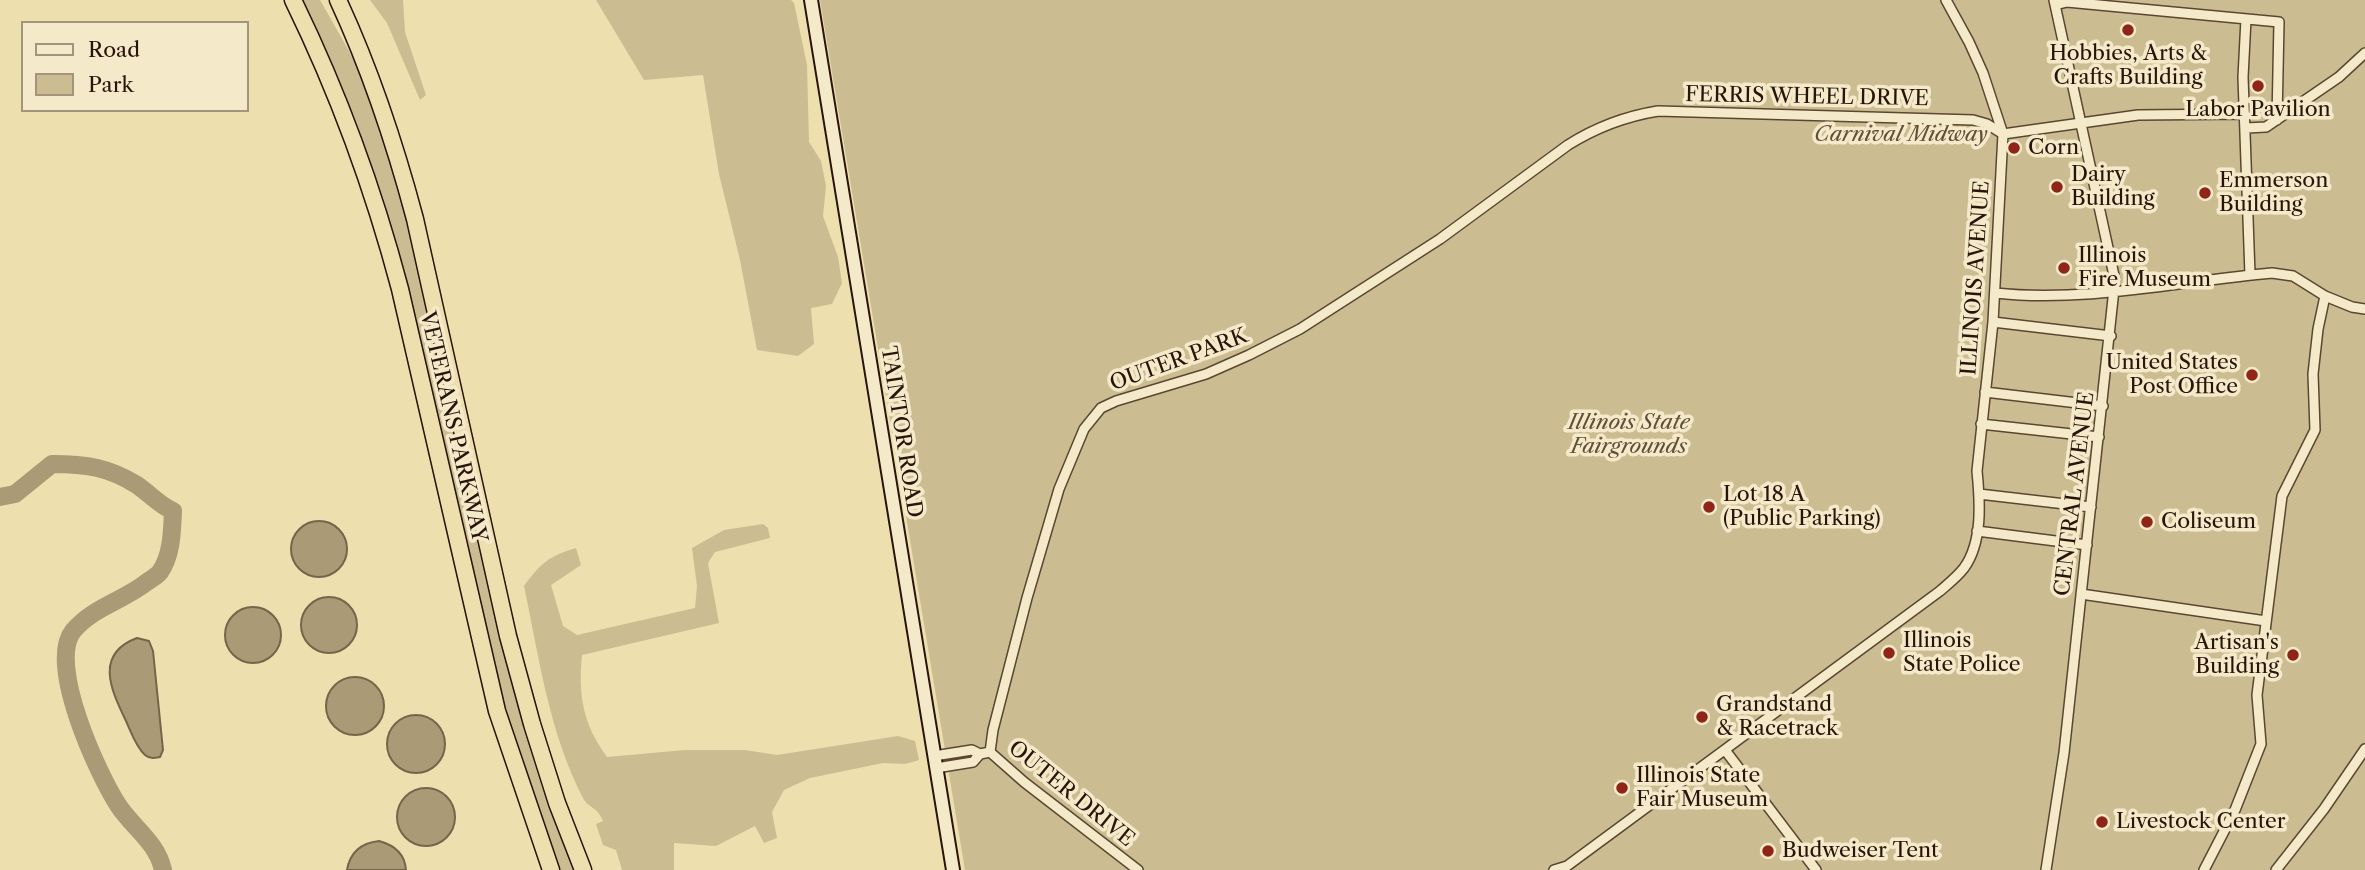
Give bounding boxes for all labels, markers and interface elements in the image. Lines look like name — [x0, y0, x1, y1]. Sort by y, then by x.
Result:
legend — [21, 21, 248, 112]
marker: Hobbies, Arts & Crafts Building — [2120, 22, 2136, 38]
text: Road — [88, 37, 140, 62]
place label: Hobbies, Arts & Crafts Building — [2049, 41, 2207, 91]
text: Park — [88, 72, 134, 97]
marker: Labor Pavilion — [2250, 78, 2266, 94]
street label: FERRIS WHEEL DRIVE — [1685, 82, 1929, 112]
place label: Labor Pavilion — [2185, 97, 2331, 123]
park label: Carnival Midway — [1814, 122, 1988, 148]
place label: Corn — [2028, 135, 2079, 161]
marker: Corn — [2006, 140, 2022, 156]
place label: Dairy Building — [2071, 162, 2155, 212]
place label: Emmerson Building — [2219, 168, 2328, 218]
marker: Dairy Building — [2049, 179, 2065, 195]
street label: ILLINOIS AVENUE — [1957, 180, 1995, 376]
marker: Emmerson Building — [2197, 185, 2213, 201]
place label: Illinois Fire Museum — [2078, 243, 2211, 293]
marker: Illinois Fire Museum — [2056, 260, 2072, 276]
street label: VETERANS PARKWAY — [414, 309, 492, 545]
street label: OUTER PARK — [1107, 323, 1251, 397]
street label: TAINTOR ROAD — [875, 344, 927, 520]
place label: United States Post Office — [2106, 350, 2238, 400]
marker: United States Post Office — [2244, 367, 2260, 383]
street label: CENTRAL AVENUE — [2050, 390, 2100, 598]
park label: Illinois State Fairgrounds — [1568, 410, 1690, 460]
place label: Lot 18 A (Public Parking) — [1723, 482, 1881, 532]
marker: Lot 18 A (Public Parking) — [1701, 499, 1717, 515]
place label: Coliseum — [2161, 509, 2256, 535]
marker: Coliseum — [2139, 514, 2155, 530]
place label: Illinois State Police — [1903, 628, 2020, 678]
place label: Artisan's Building — [2194, 630, 2279, 680]
marker: Illinois State Police — [1881, 645, 1897, 661]
marker: Artisan's Building — [2285, 647, 2301, 663]
place label: Grandstand & Racetrack — [1716, 692, 1838, 742]
marker: Grandstand & Racetrack — [1694, 709, 1710, 725]
street label: OUTER DRIVE — [1003, 736, 1139, 852]
place label: Illinois State Fair Museum — [1636, 763, 1768, 813]
marker: Illinois State Fair Museum — [1614, 780, 1630, 796]
place label: Livestock Center — [2116, 809, 2286, 835]
marker: Livestock Center — [2094, 814, 2110, 830]
place label: Budweiser Tent — [1782, 838, 1939, 864]
marker: Budweiser Tent — [1760, 843, 1776, 859]

